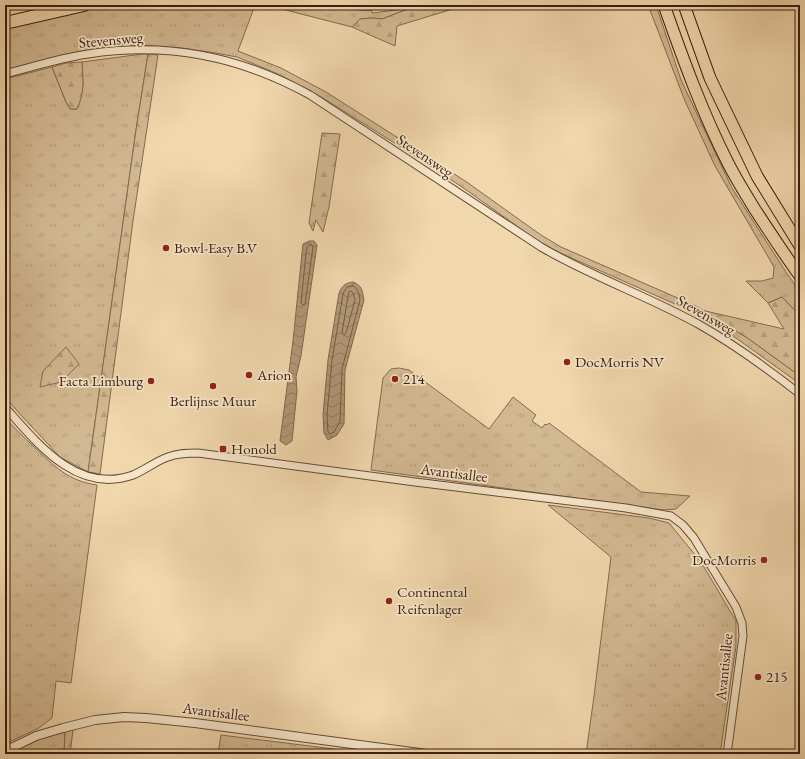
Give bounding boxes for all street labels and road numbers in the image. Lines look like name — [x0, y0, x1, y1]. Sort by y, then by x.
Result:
street label: Stevensweg — [78, 27, 144, 52]
street label: Stevensweg — [393, 130, 458, 182]
street label: Stevensweg — [674, 290, 739, 339]
street label: Avantisallee — [418, 459, 489, 486]
street label: Avantisallee — [710, 632, 736, 703]
street label: Avantisallee — [180, 698, 251, 725]

